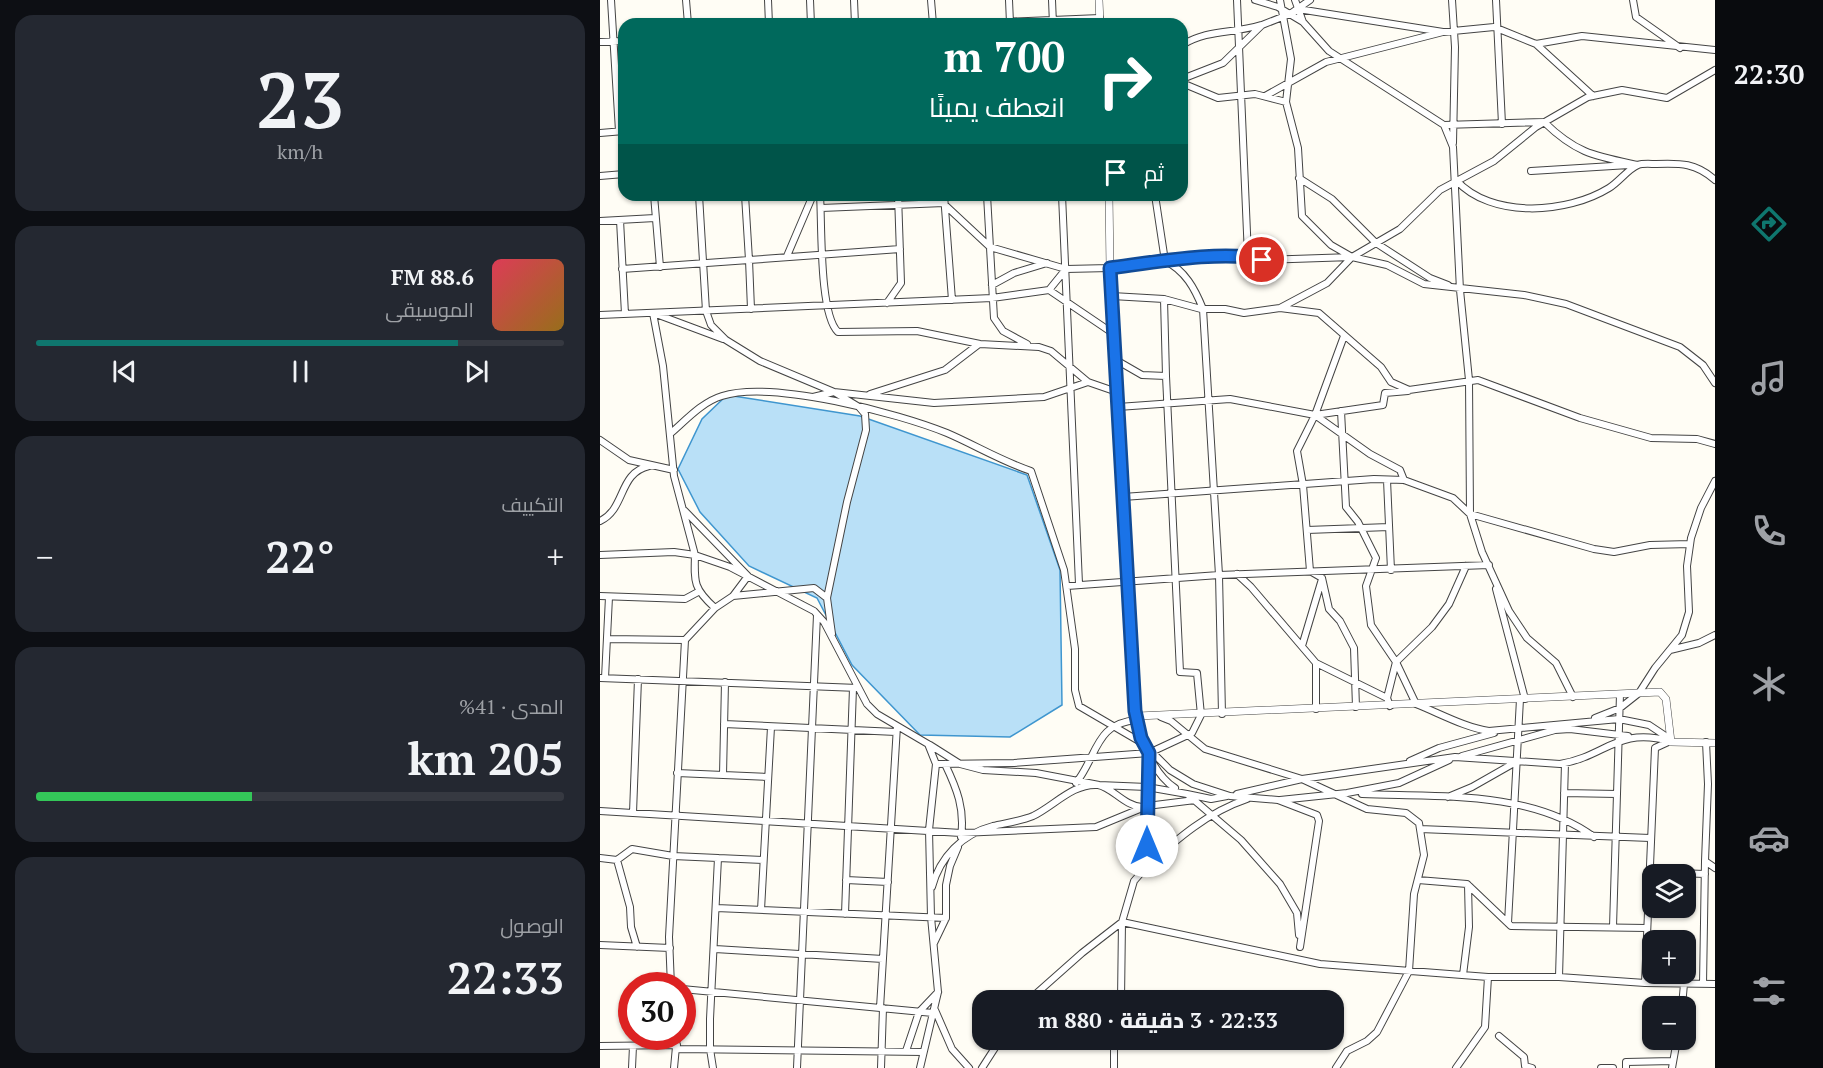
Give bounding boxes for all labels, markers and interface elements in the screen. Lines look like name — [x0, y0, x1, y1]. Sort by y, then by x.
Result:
text: 700 m — [944, 28, 1065, 84]
icon: right — [1086, 42, 1164, 120]
text: 23 — [256, 47, 344, 150]
text: 22:30 — [1734, 56, 1804, 92]
text: انعطف يمينًا — [929, 89, 1065, 125]
text: km/h — [277, 138, 323, 165]
icon: arrive — [1099, 156, 1132, 189]
text: ثم — [1144, 158, 1164, 187]
icon: directions — [1748, 203, 1790, 245]
pin — [1236, 234, 1287, 285]
icon: arrive — [1245, 243, 1278, 276]
text: 88.6 FM — [391, 262, 474, 291]
text: الموسيقى — [385, 296, 474, 323]
icon: previous — [108, 355, 141, 388]
icon: pause — [284, 355, 317, 388]
icon: next — [460, 355, 493, 388]
icon: music — [1748, 357, 1790, 399]
text: التكييف — [501, 491, 564, 518]
icon: phone — [1748, 510, 1790, 552]
text: 22° — [265, 526, 335, 586]
text: − — [36, 535, 54, 578]
text: + — [546, 535, 564, 578]
icon: climate — [1748, 663, 1790, 705]
text: المدى · 41% — [459, 693, 564, 720]
text: 205 km — [408, 728, 564, 788]
position arrow — [1115, 814, 1179, 878]
icon: car — [1748, 817, 1790, 859]
map controls — [1642, 864, 1696, 1050]
button: layers — [1642, 864, 1696, 918]
text: الوصول — [500, 912, 564, 939]
button: + — [1642, 930, 1696, 984]
text: 22:33 — [447, 947, 564, 1007]
icon: filters — [1748, 970, 1790, 1012]
speed limit sign: 30 — [618, 972, 696, 1050]
button: − — [1642, 996, 1696, 1050]
text: 22:33 · 3 دقيقة · 880 m — [1038, 1005, 1278, 1034]

